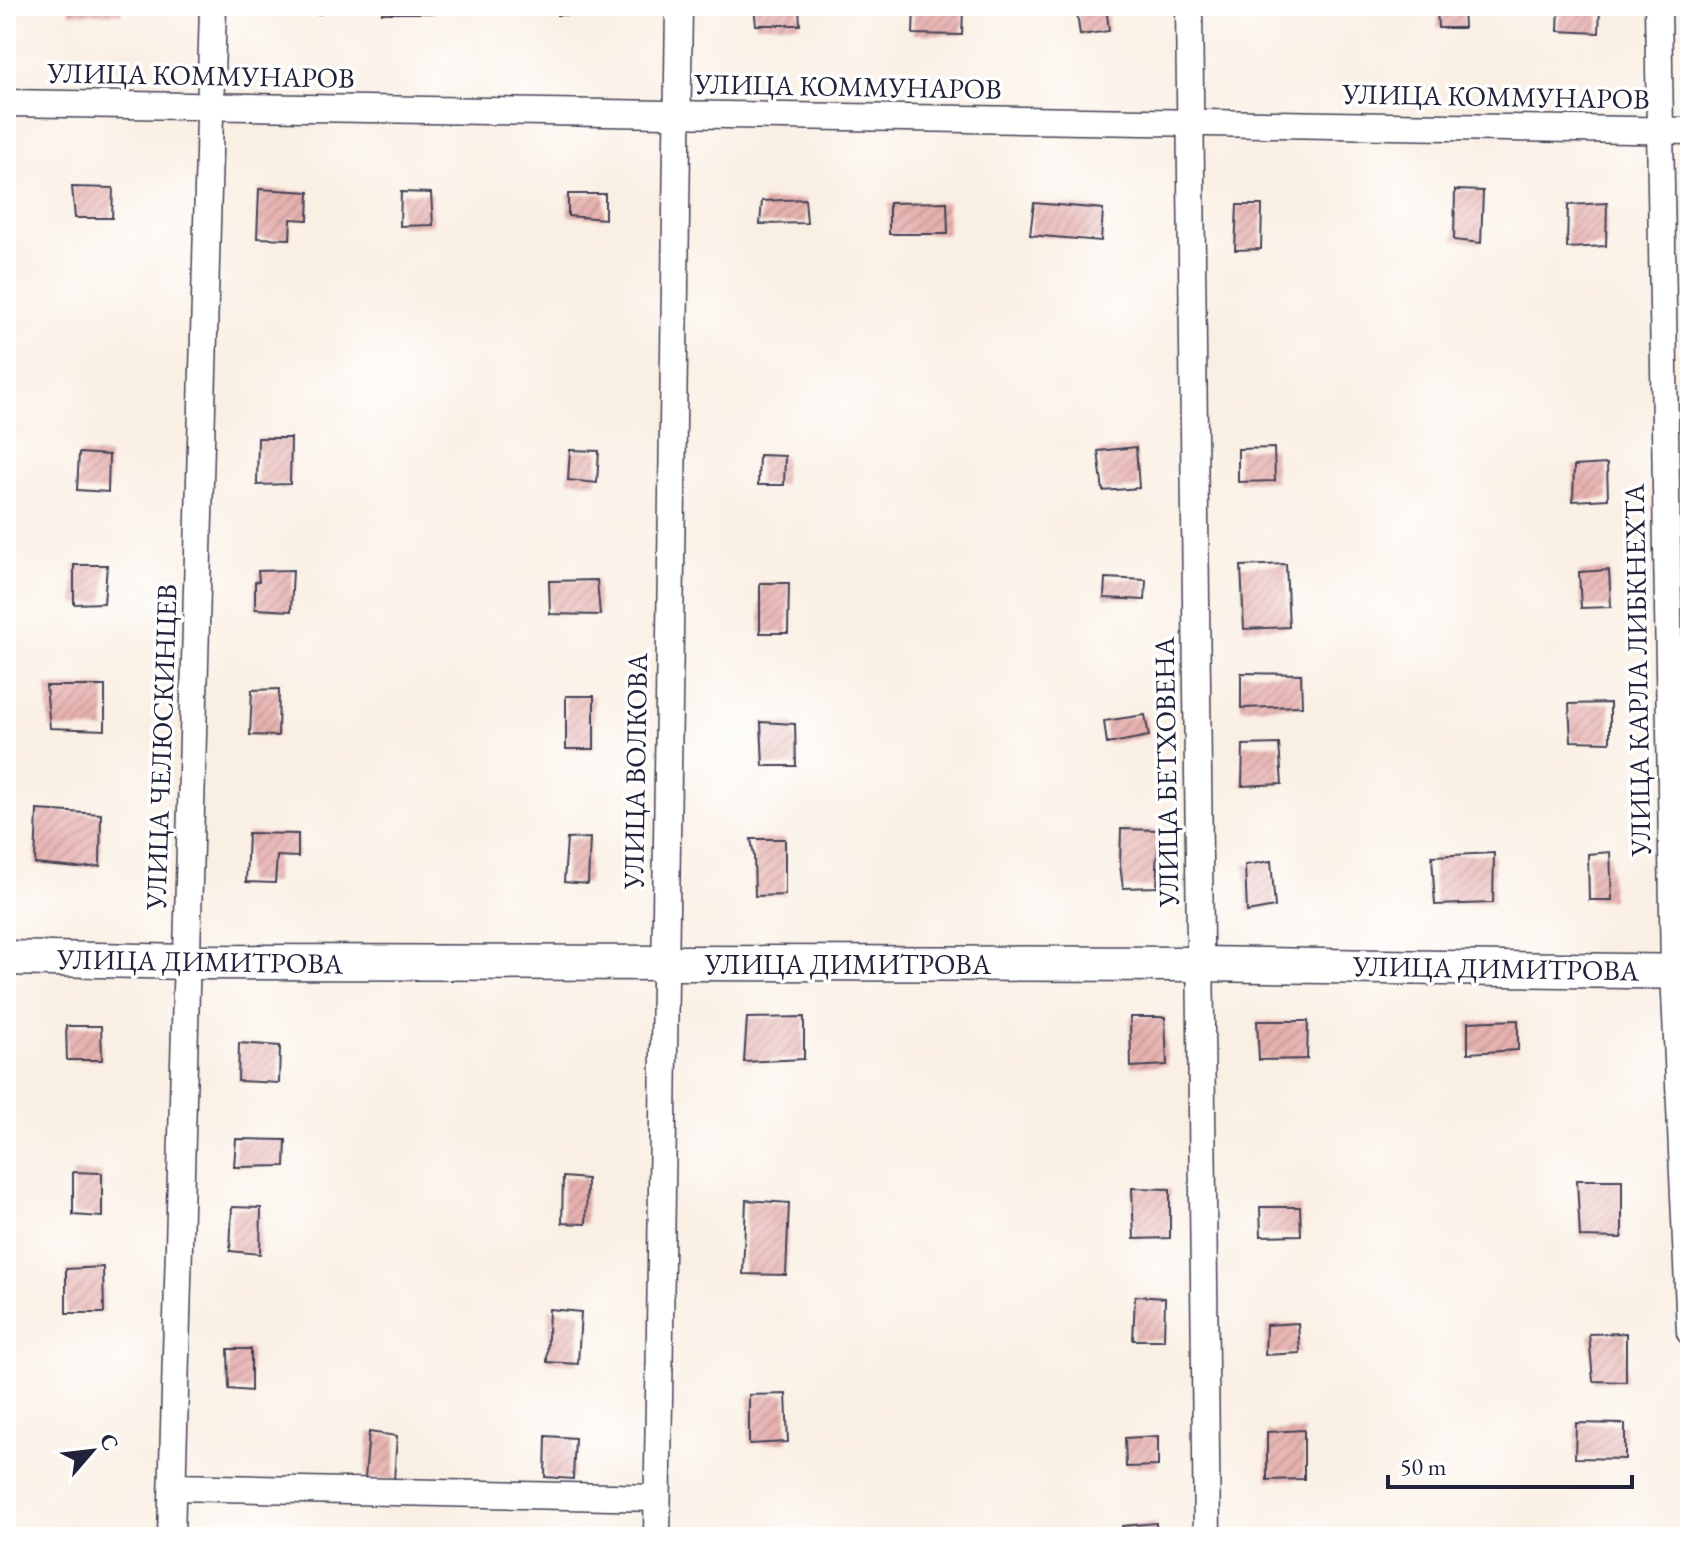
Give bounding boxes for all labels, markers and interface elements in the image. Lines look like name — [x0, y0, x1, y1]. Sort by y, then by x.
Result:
street label: УЛИЦА КОММУНАРОВ — [46, 54, 355, 96]
street label: УЛИЦА КОММУНАРОВ — [693, 65, 1002, 107]
street label: УЛИЦА КОММУНАРОВ — [1341, 75, 1650, 117]
street label: УЛИЦА КАРЛА ЛИБКНЕХТА — [1616, 483, 1658, 858]
street label: УЛИЦА ЧЕЛЮСКИНЦЕВ — [137, 583, 185, 912]
street label: УЛИЦА БЕТХОВЕНА — [1146, 636, 1186, 909]
street label: УЛИЦА ВОЛКОВА — [615, 652, 655, 891]
street label: УЛИЦА ДИМИТРОВА — [56, 940, 344, 982]
street label: УЛИЦА ДИМИТРОВА — [704, 946, 992, 982]
street label: УЛИЦА ДИМИТРОВА — [1352, 947, 1640, 989]
north arrow — [52, 1411, 132, 1491]
text: С — [93, 1428, 126, 1456]
scale bar — [1388, 1439, 1632, 1489]
text: 50 m — [1400, 1451, 1447, 1482]

